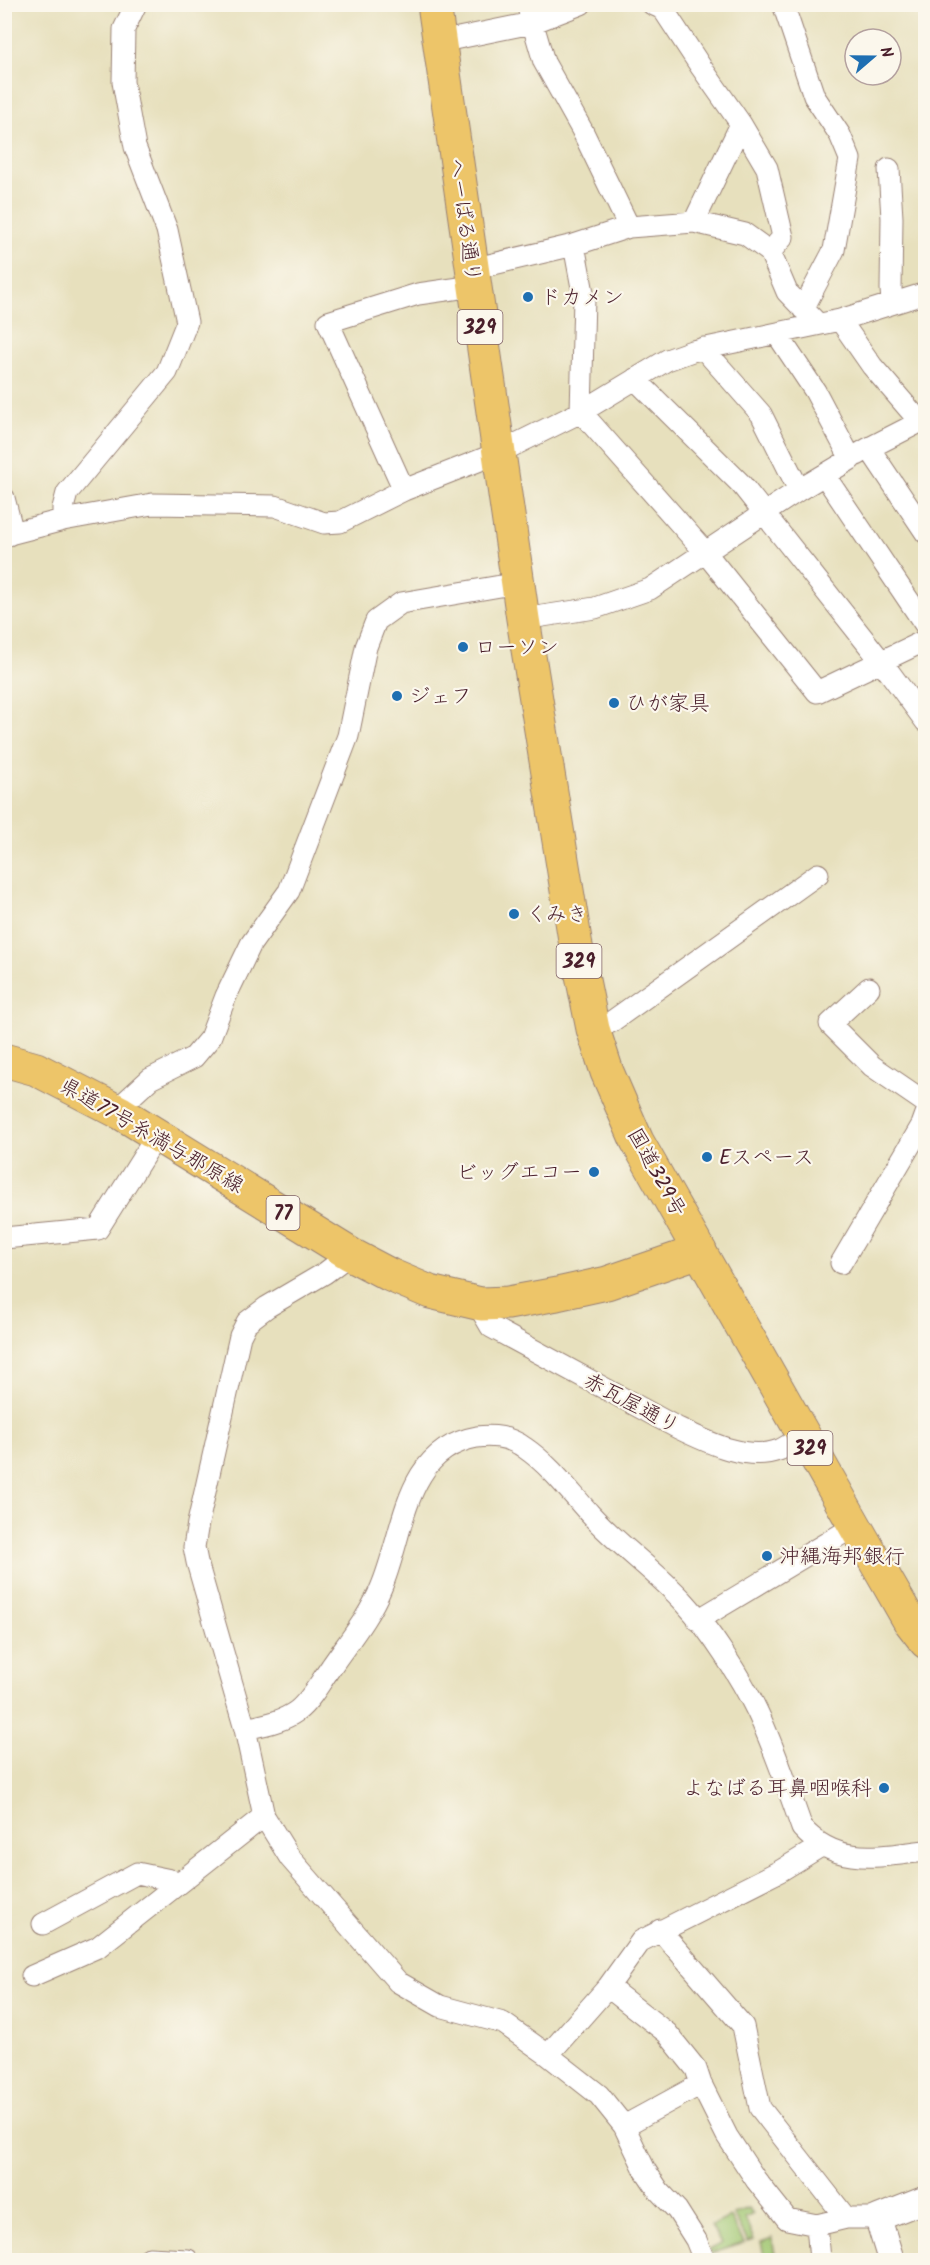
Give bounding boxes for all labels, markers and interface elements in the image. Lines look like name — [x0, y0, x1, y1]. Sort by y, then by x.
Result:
north arrow — [843, 27, 903, 87]
text: N — [872, 43, 899, 61]
street label: へーばる通り — [438, 156, 489, 285]
place label: ドカメン — [540, 282, 624, 315]
marker: ドカメン — [521, 290, 535, 304]
road number: 329 — [458, 310, 502, 344]
place label: ローソン — [475, 632, 559, 665]
marker: ローソン — [456, 640, 470, 654]
place label: ジェフ — [409, 681, 472, 714]
place label: ひが家具 — [626, 688, 710, 721]
marker: ジェフ — [390, 689, 404, 703]
marker: ひが家具 — [607, 696, 621, 710]
place label: くみき — [526, 899, 588, 932]
marker: くみき — [507, 907, 521, 921]
road number: 329 — [556, 944, 602, 978]
street label: 県道77号糸満与那原線 — [53, 1070, 250, 1203]
street label: 国道329号 — [618, 1122, 694, 1223]
place label: Eスペース — [719, 1142, 814, 1175]
marker: Eスペース — [700, 1150, 714, 1164]
place label: ビッグエコー — [456, 1157, 582, 1190]
marker: ビッグエコー — [587, 1165, 601, 1179]
road number: 77 — [266, 1196, 300, 1230]
street label: 赤瓦屋通り — [577, 1365, 685, 1444]
road number: 329 — [788, 1431, 832, 1465]
place label: 沖縄海邦銀行 — [779, 1541, 905, 1574]
marker: 沖縄海邦銀行 — [760, 1549, 774, 1563]
place label: よなばる耳鼻咽喉科 — [683, 1773, 872, 1806]
marker: よなばる耳鼻咽喉科 — [877, 1781, 891, 1795]

